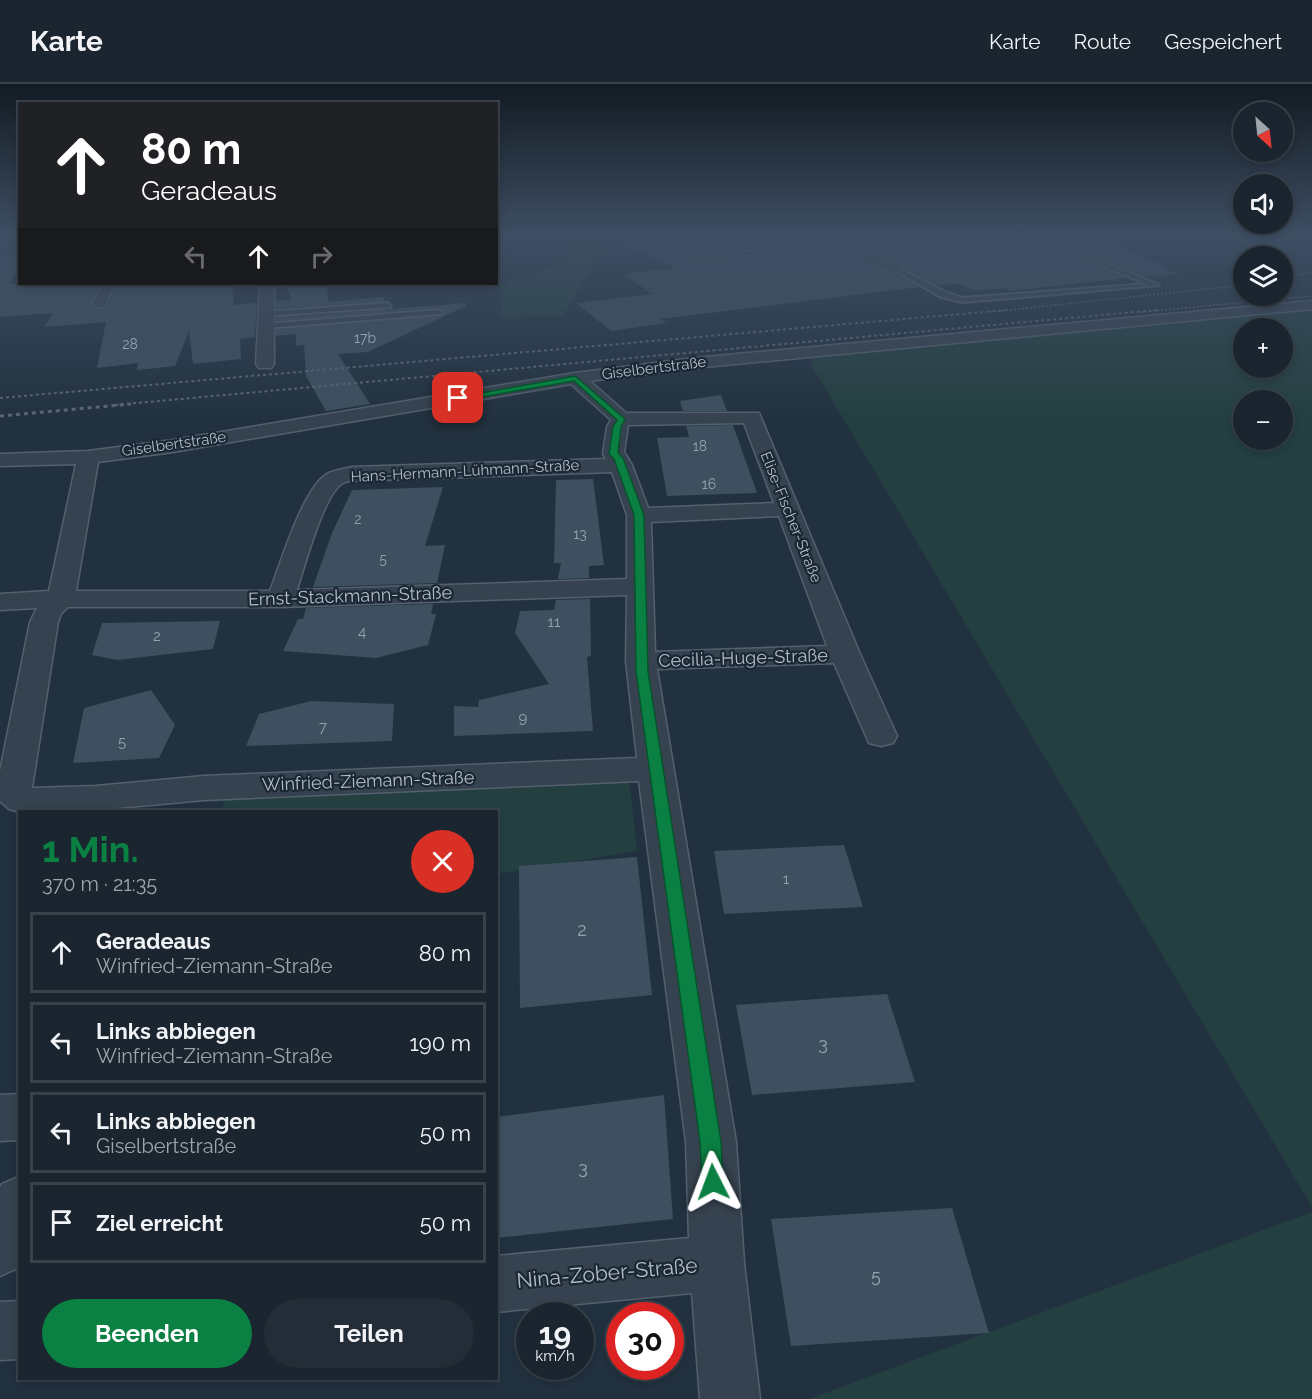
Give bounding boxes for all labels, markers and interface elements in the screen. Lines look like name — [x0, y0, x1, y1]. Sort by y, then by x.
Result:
text: Karte — [30, 25, 103, 58]
text: Karte — [989, 29, 1041, 54]
text: Route — [1074, 29, 1131, 54]
text: Gespeichert — [1164, 29, 1282, 54]
north arrow — [1233, 102, 1293, 162]
map controls — [1233, 102, 1293, 450]
text: 80 m — [141, 125, 241, 174]
icon: ahead — [42, 126, 120, 204]
button: sound — [1233, 174, 1293, 234]
text: Geradeaus — [141, 175, 277, 206]
icon: left — [179, 240, 212, 273]
icon: ahead — [242, 240, 275, 273]
icon: right — [305, 240, 338, 273]
button: layers — [1233, 246, 1293, 306]
button: + — [1233, 318, 1293, 378]
house number: 17b — [354, 330, 376, 346]
house number: 28 — [122, 336, 138, 352]
street label: Giselbertstraße — [601, 353, 708, 383]
pin — [432, 372, 483, 423]
icon: arrive — [441, 381, 474, 414]
button: − — [1233, 390, 1293, 450]
street label: Giselbertstraße — [121, 428, 228, 460]
house number: 18 — [693, 438, 707, 454]
street label: Elise-Fischer-Straße — [757, 449, 826, 585]
street label: Hans-Hermann-Lühmann-Straße — [350, 456, 580, 486]
house number: 16 — [702, 476, 716, 492]
house number: 2 — [354, 511, 362, 527]
house number: 13 — [573, 526, 587, 542]
house number: 5 — [379, 551, 387, 567]
street label: Ernst-Stackmann-Straße — [248, 581, 453, 610]
house number: 11 — [548, 613, 561, 631]
house number: 4 — [358, 623, 366, 641]
house number: 2 — [153, 627, 161, 645]
street label: Cecilia-Huge-Straße — [658, 644, 829, 671]
house number: 9 — [519, 709, 528, 727]
house number: 7 — [319, 718, 327, 736]
house number: 5 — [118, 733, 126, 751]
street label: Winfried-Ziemann-Straße — [261, 766, 475, 795]
text: 1 Min. — [42, 828, 139, 870]
button: close — [411, 830, 474, 893]
house number: 1 — [783, 870, 790, 888]
text: 370 m · 21:35 — [42, 872, 157, 896]
house number: 2 — [577, 919, 587, 940]
text: Geradeaus — [96, 928, 211, 954]
icon: ahead — [45, 936, 78, 969]
text: 80 m — [419, 940, 471, 966]
text: Winfried-Ziemann-Straße — [96, 954, 332, 978]
text: Links abbiegen — [96, 1018, 256, 1044]
icon: left — [45, 1026, 78, 1059]
text: 190 m — [409, 1030, 471, 1056]
house number: 3 — [818, 1033, 828, 1054]
text: Winfried-Ziemann-Straße — [96, 1044, 332, 1068]
text: Links abbiegen — [96, 1108, 256, 1134]
icon: left — [45, 1116, 78, 1149]
text: 50 m — [420, 1120, 471, 1146]
text: Giselbertstraße — [96, 1134, 236, 1158]
position arrow — [681, 1150, 745, 1214]
house number: 3 — [578, 1157, 588, 1178]
icon: arrive — [45, 1206, 78, 1239]
text: Ziel erreicht — [96, 1210, 223, 1236]
text: 50 m — [420, 1210, 471, 1236]
street label: Nina-Zober-Straße — [515, 1252, 699, 1293]
house number: 5 — [871, 1265, 881, 1286]
button: Beenden — [42, 1299, 252, 1368]
button: Teilen — [264, 1299, 474, 1368]
speed limit sign: 30 — [606, 1302, 684, 1380]
text: 19 — [539, 1316, 571, 1351]
text: km/h — [535, 1347, 575, 1365]

